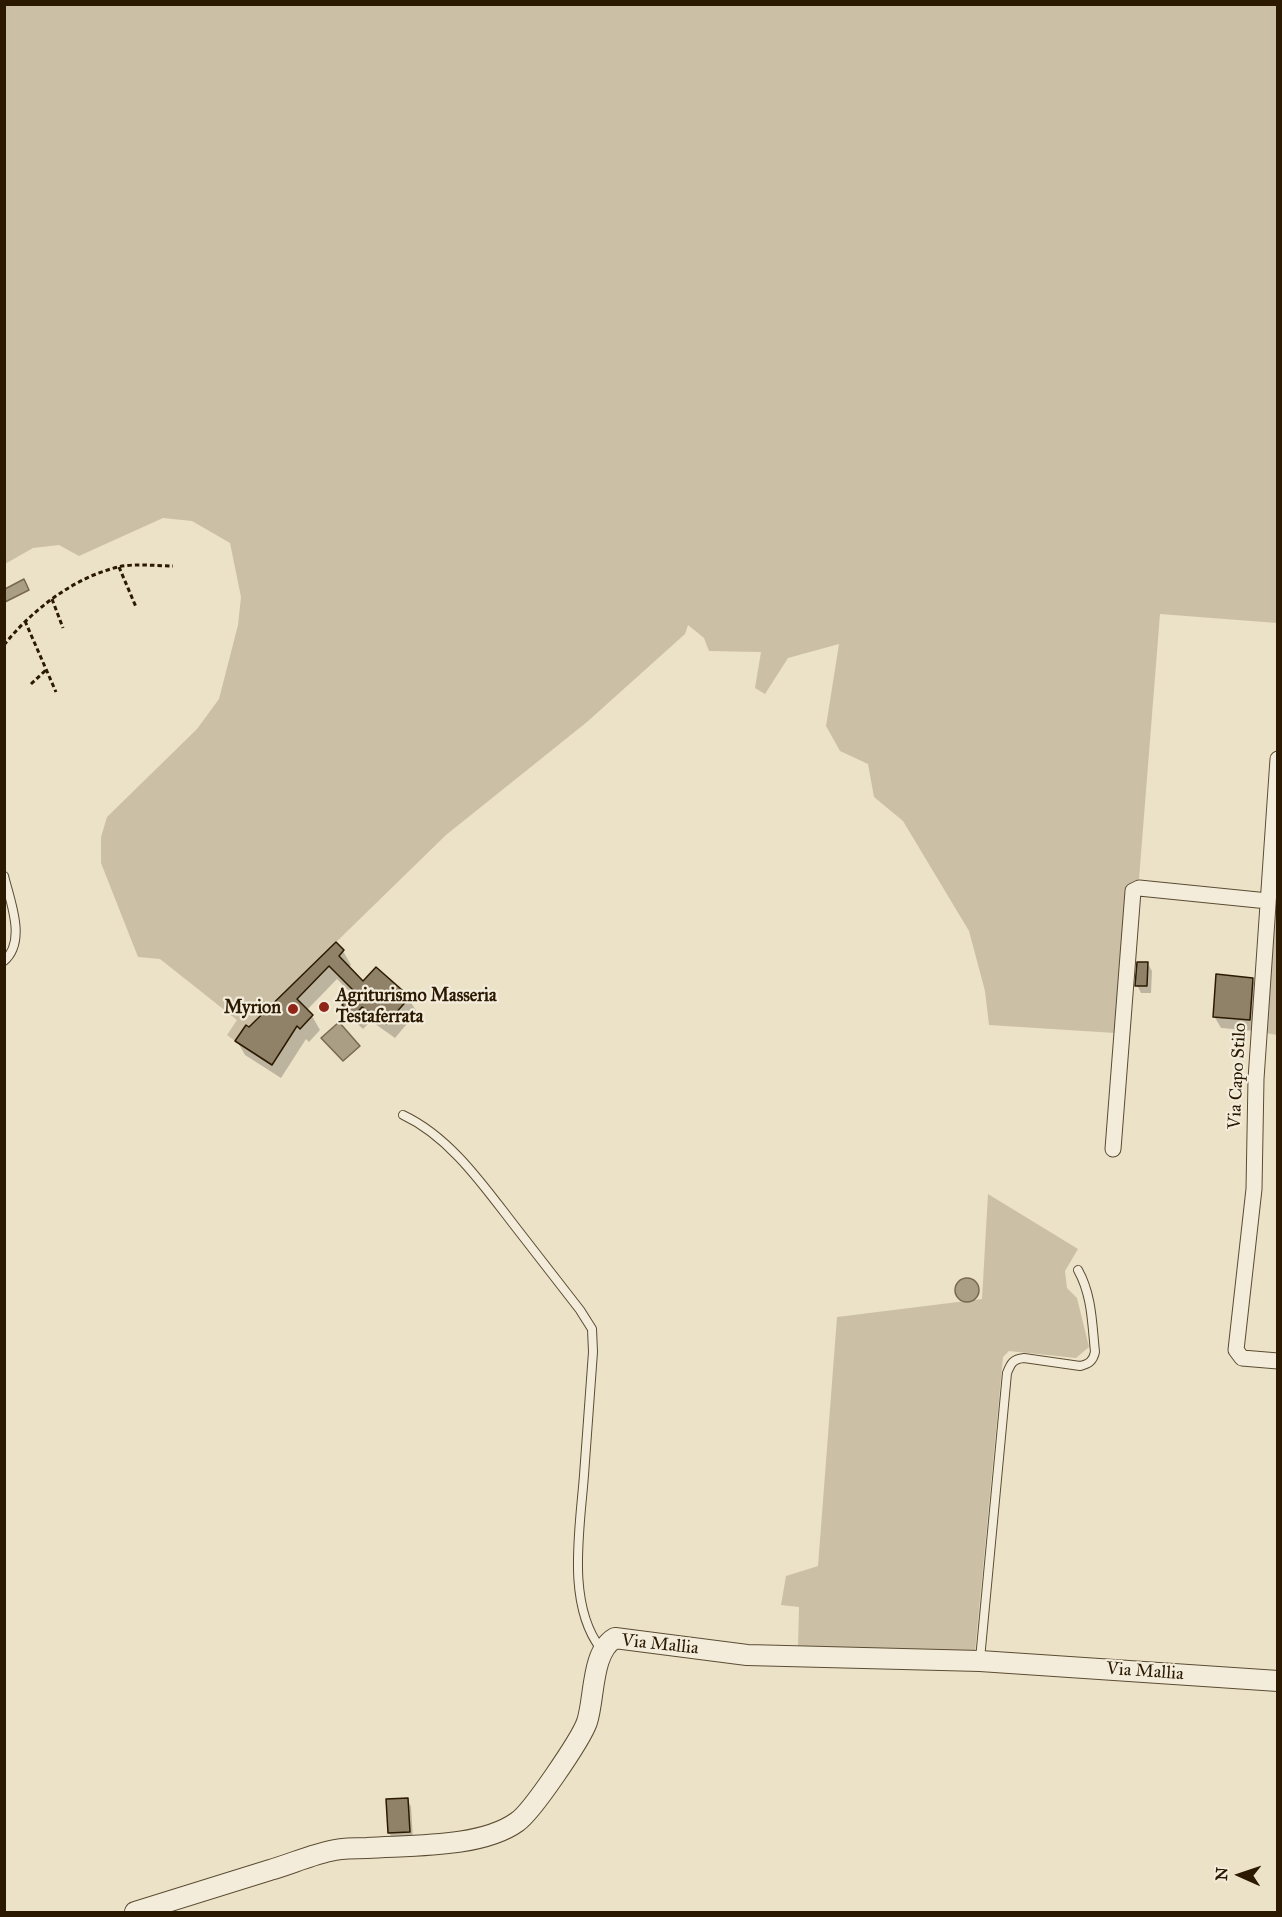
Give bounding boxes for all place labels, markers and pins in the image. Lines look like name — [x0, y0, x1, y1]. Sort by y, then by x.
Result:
place label: Agriturismo Masseria Testaferrata — [336, 986, 497, 1028]
place label: Myrion — [224, 998, 281, 1020]
marker: Agriturismo Masseria Testaferrata — [317, 1000, 331, 1014]
marker: Myrion — [286, 1002, 300, 1016]

